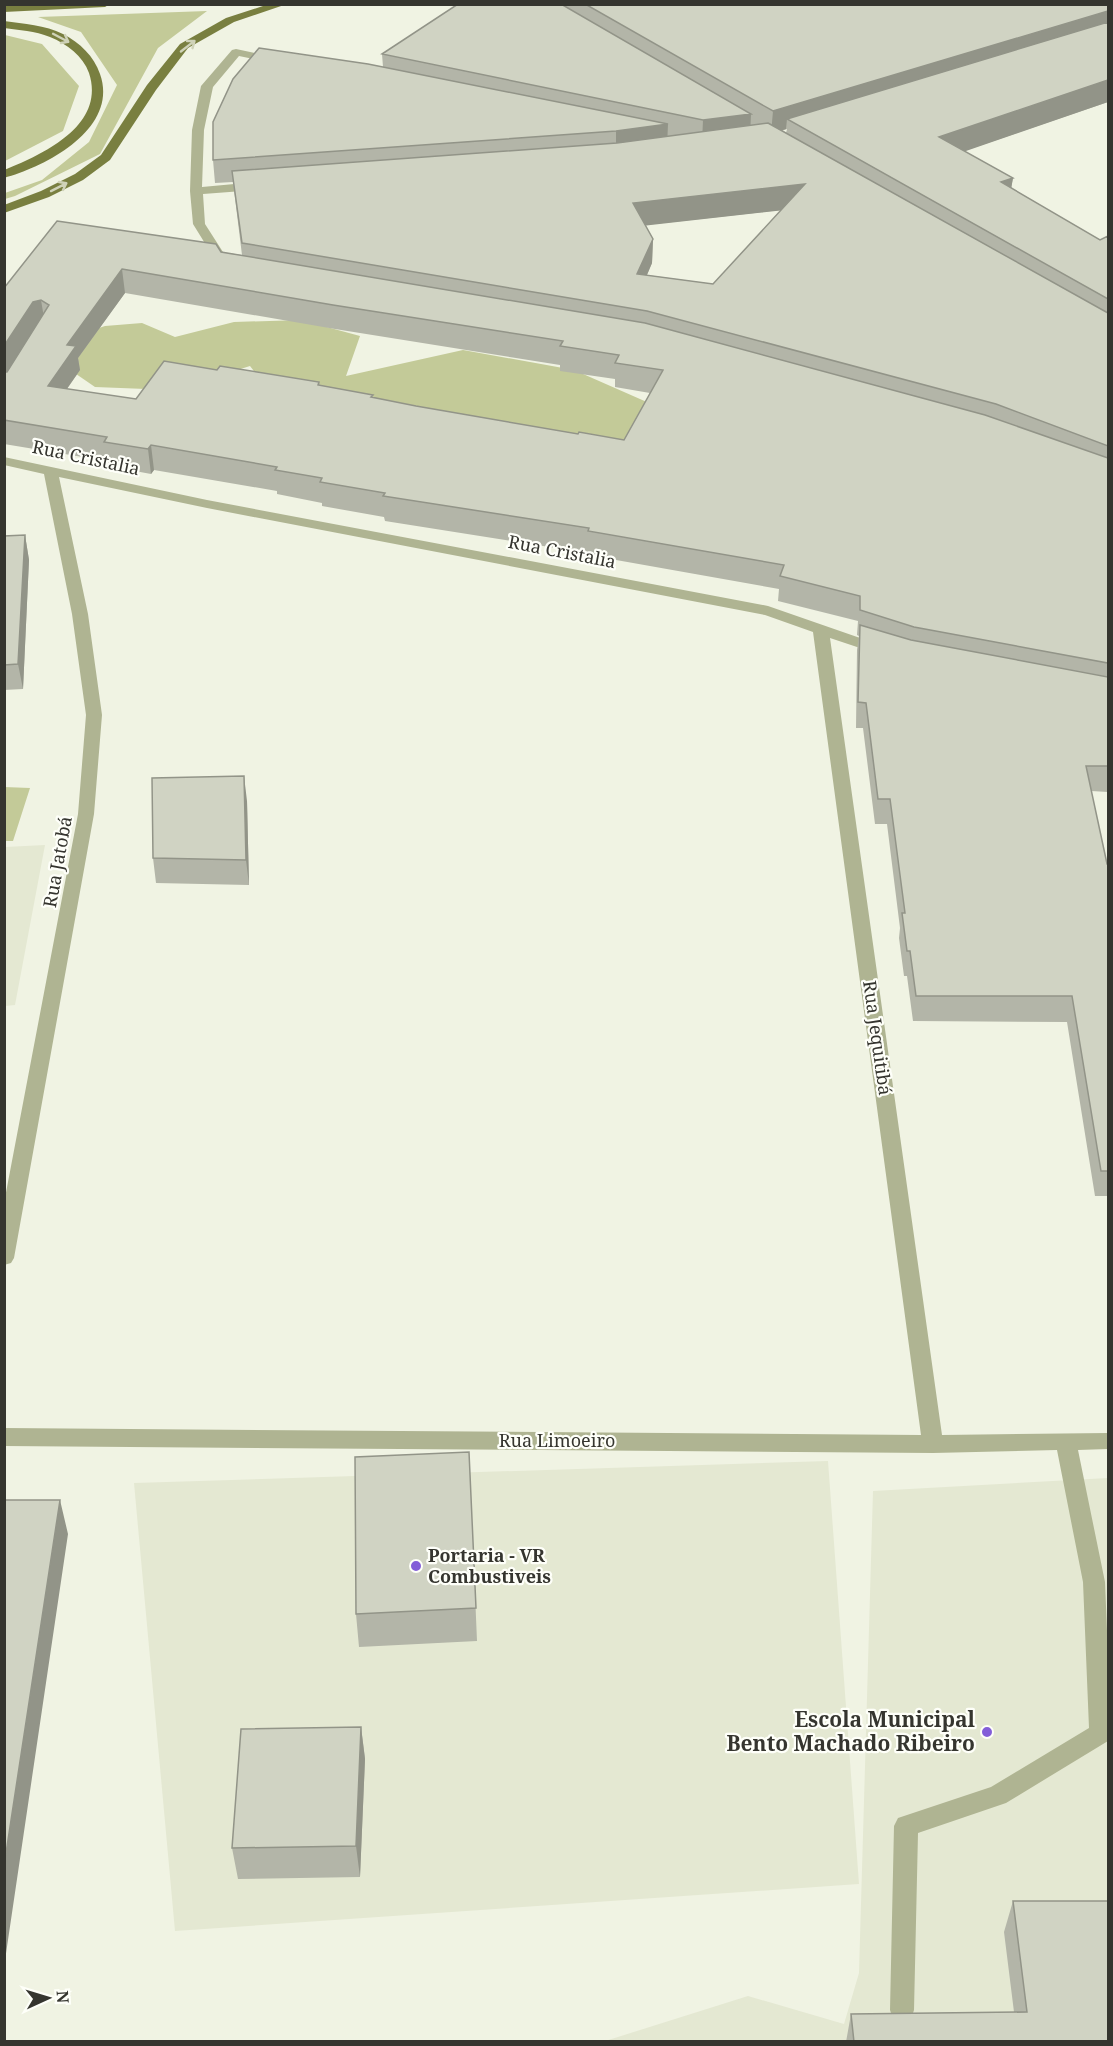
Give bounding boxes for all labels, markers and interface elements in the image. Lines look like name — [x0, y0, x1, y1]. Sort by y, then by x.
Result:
one-way arrow — [52, 32, 69, 44]
one-way arrow — [179, 39, 195, 52]
one-way arrow — [49, 181, 67, 193]
street label: Rua Cristalia — [30, 434, 142, 480]
street label: Rua Cristalia — [506, 529, 618, 573]
street label: Rua Jatobá — [37, 814, 77, 909]
street label: Rua Jequitibá — [858, 979, 898, 1097]
street label: Rua Limoeiro — [499, 1428, 615, 1452]
place label: Portaria - VR Combustiveis — [428, 1543, 551, 1588]
marker: Portaria - VR Combustiveis — [409, 1559, 423, 1573]
place label: Escola Municipal Bento Machado Ribeiro — [727, 1705, 976, 1757]
marker: Escola Municipal Bento Machado Ribeiro — [980, 1725, 994, 1739]
north arrow — [18, 1968, 78, 2028]
text: N — [52, 1990, 74, 2004]

